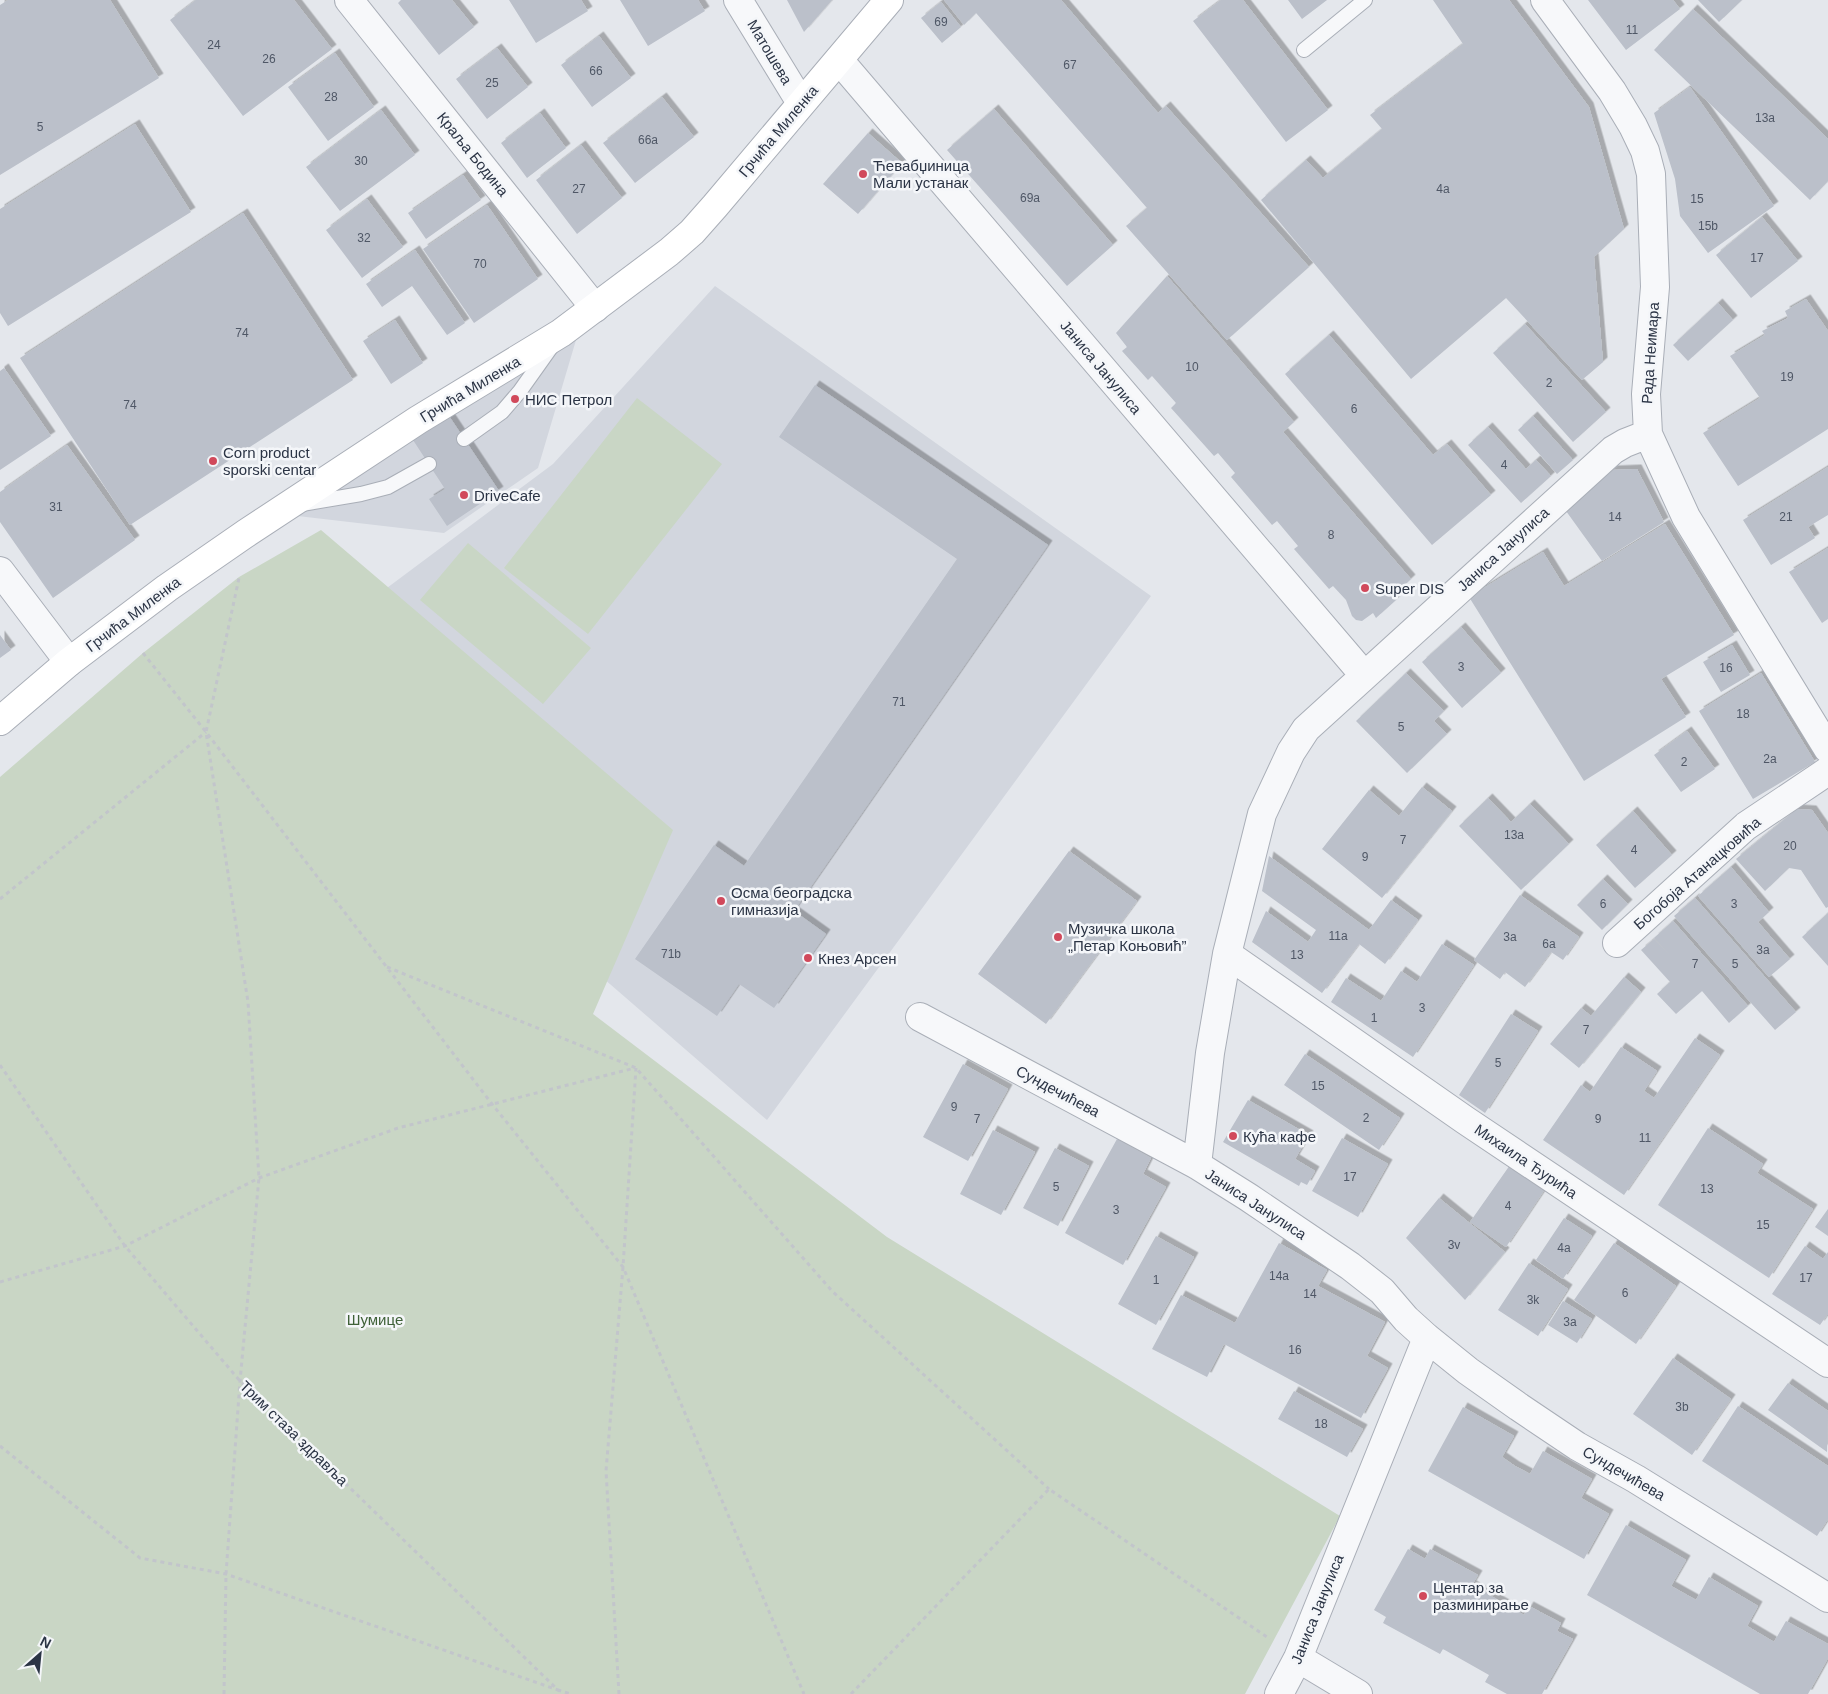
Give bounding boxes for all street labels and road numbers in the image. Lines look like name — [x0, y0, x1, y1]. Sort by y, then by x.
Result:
street label: Матошева — [744, 17, 796, 88]
street label: Грчића Миленка — [735, 81, 822, 180]
street label: Краља Бодина — [434, 109, 512, 200]
street label: Рада Неимара — [1638, 301, 1662, 404]
street label: Јаниса Јанулиса — [1057, 317, 1145, 418]
street label: Грчића Миленка — [417, 352, 524, 426]
street label: Јаниса Јанулиса — [1454, 503, 1553, 594]
street label: Грчића Миленка — [82, 573, 184, 655]
street label: Богобоја Атанацковића — [1630, 813, 1764, 933]
street label: Сундечићева — [1013, 1062, 1103, 1120]
street label: Михаила Ђурића — [1472, 1120, 1581, 1202]
street label: Јаниса Јанулиса — [1202, 1165, 1310, 1243]
street label: Трим стаза здравља — [237, 1377, 352, 1489]
street label: Сундечићева — [1580, 1443, 1669, 1504]
street label: Јаниса Јанулиса — [1287, 1551, 1347, 1666]

